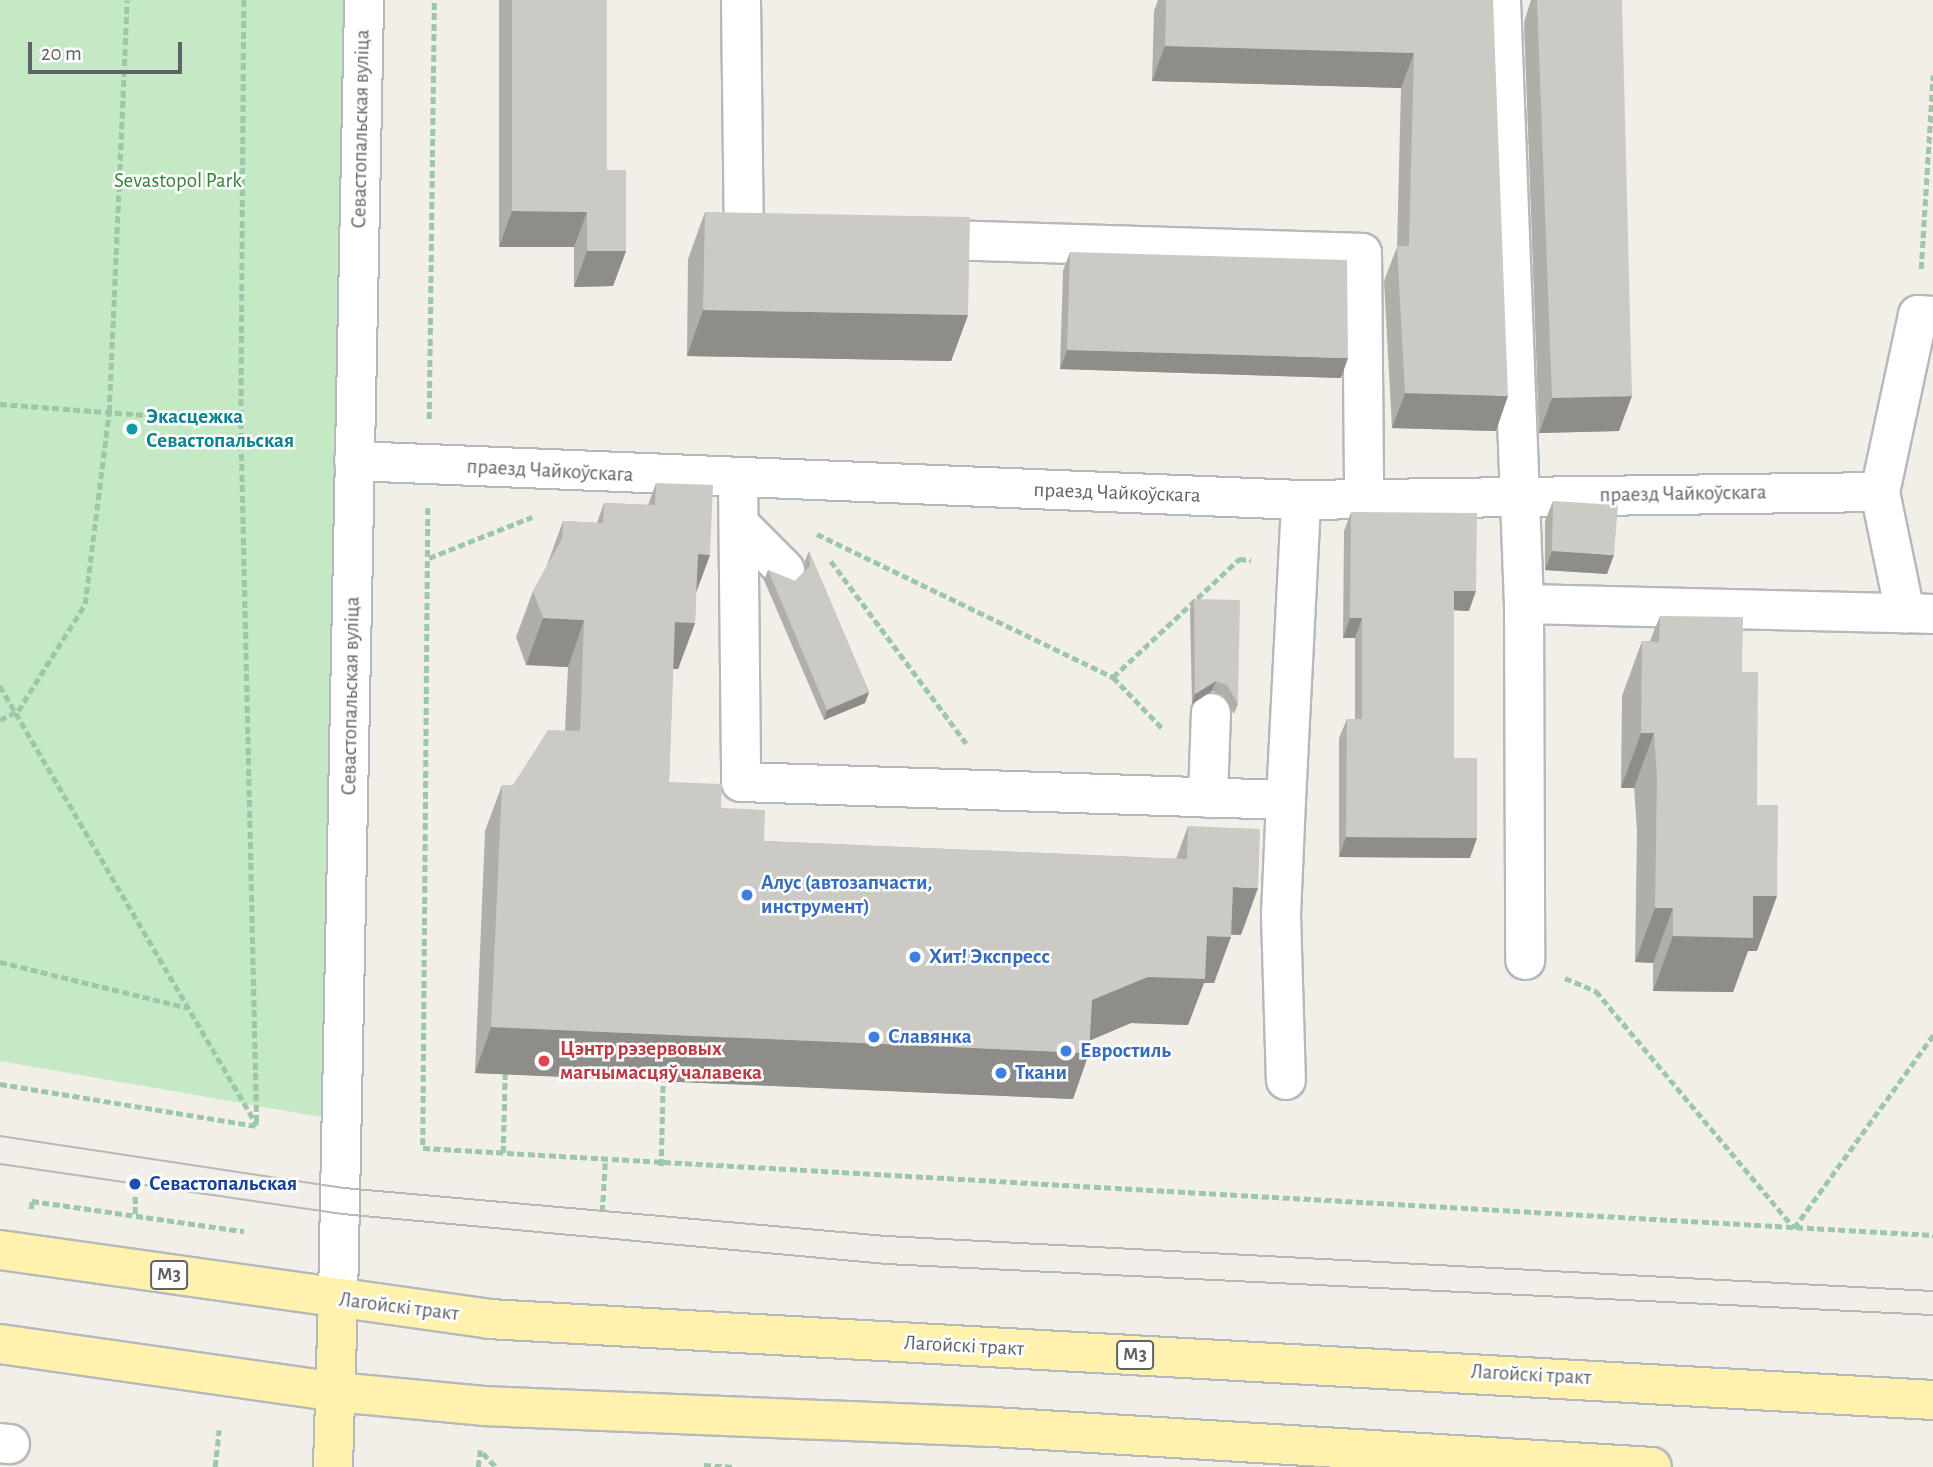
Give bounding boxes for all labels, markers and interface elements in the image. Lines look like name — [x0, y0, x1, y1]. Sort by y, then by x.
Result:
scale bar — [32, 28, 186, 72]
street label: Севастопальская вуліца — [347, 29, 375, 229]
text: 20 m — [41, 43, 82, 64]
park label: Sevastopol Park — [114, 168, 242, 194]
place label: Экасцежка Севастопальская — [146, 404, 294, 454]
marker: Экасцежка Севастопальская — [124, 421, 140, 437]
street label: праезд Чайкоўскага — [466, 454, 634, 488]
street label: праезд Чайкоўскага — [1033, 477, 1201, 509]
street label: праезд Чайкоўскага — [1599, 480, 1767, 508]
street label: Севастопальская вуліца — [337, 596, 365, 796]
place label: Алус (автозапчасти, инструмент) — [761, 870, 932, 920]
marker: Алус (автозапчасти, инструмент) — [739, 887, 755, 903]
place label: Хит! Экспресс — [929, 944, 1050, 970]
marker: Хит! Экспресс — [907, 949, 923, 965]
place label: Славянка — [888, 1024, 972, 1050]
marker: Славянка — [866, 1029, 882, 1045]
place label: Цэнтр рэзервовых магчымасцяў чалавека — [560, 1036, 762, 1086]
place label: Евростиль — [1080, 1038, 1171, 1064]
marker: Евростиль — [1058, 1043, 1074, 1059]
marker: Цэнтр рэзервовых магчымасцяў чалавека — [534, 1051, 554, 1071]
place label: Ткани — [1015, 1060, 1067, 1086]
marker: Ткани — [993, 1065, 1009, 1081]
place label: Севастопальская — [149, 1171, 297, 1197]
marker: Севастопальская — [127, 1176, 143, 1192]
road number: М3 — [150, 1260, 188, 1290]
street label: Лагойскі тракт — [338, 1287, 460, 1327]
street label: Лагойскі тракт — [903, 1330, 1025, 1362]
road number: М3 — [1116, 1340, 1154, 1371]
street label: Лагойскі тракт — [1470, 1359, 1592, 1391]

